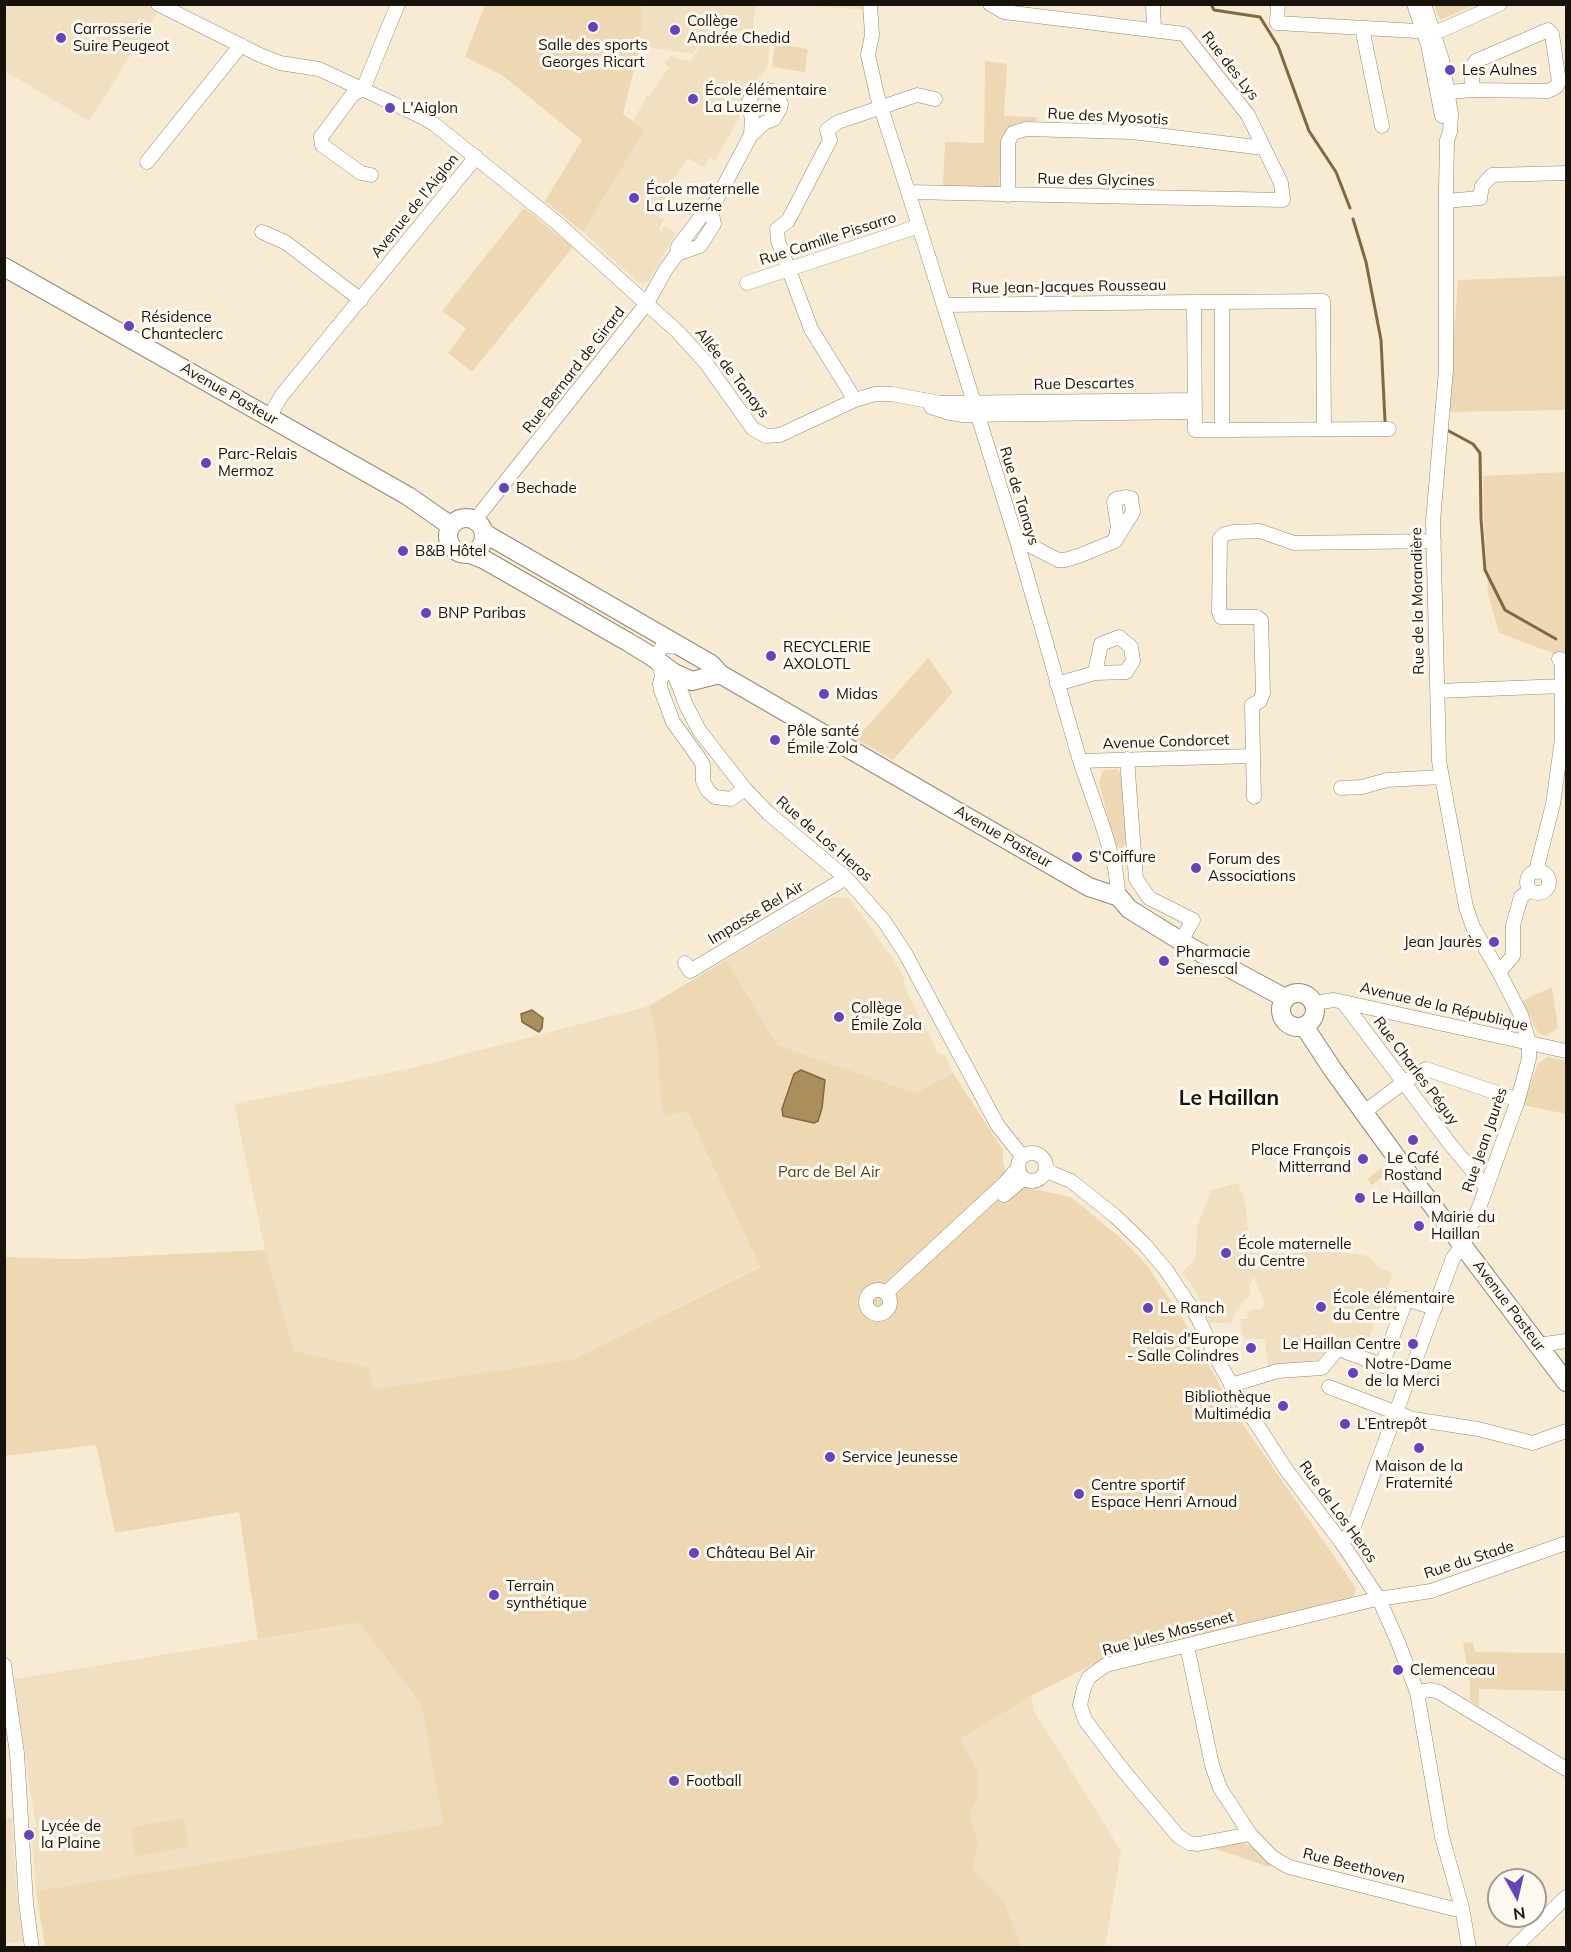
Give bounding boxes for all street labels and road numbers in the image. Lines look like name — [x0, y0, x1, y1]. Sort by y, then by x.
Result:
street label: Rue des Lys — [1198, 28, 1262, 104]
street label: Rue des Myosotis — [1047, 105, 1169, 129]
street label: Avenue de l'Aiglon — [368, 150, 462, 262]
street label: Rue des Glycines — [1037, 170, 1155, 190]
street label: Rue Camille Pissarro — [757, 208, 899, 270]
street label: Rue Jean-Jacques Rousseau — [972, 276, 1166, 298]
street label: Rue Bernard de Girard — [519, 303, 629, 437]
street label: Allée de Tanays — [691, 324, 773, 422]
street label: Avenue Pasteur — [177, 359, 281, 429]
street label: Rue Descartes — [1033, 374, 1135, 394]
street label: Rue de Tanays — [995, 445, 1043, 547]
street label: Rue de la Morandière — [1408, 527, 1428, 675]
street label: Avenue Condorcet — [1102, 731, 1230, 753]
street label: Rue de Los Heros — [772, 792, 876, 886]
street label: Avenue Pasteur — [951, 802, 1055, 872]
street label: Impasse Bel Air — [705, 878, 807, 948]
street label: Avenue de la République — [1358, 979, 1530, 1035]
street label: Rue Charles Péguy — [1369, 1013, 1463, 1129]
street label: Rue Jean Jaurès — [1459, 1085, 1511, 1195]
street label: Avenue Pasteur — [1469, 1257, 1549, 1355]
street label: Rue de Los Heros — [1295, 1458, 1381, 1566]
street label: Rue du Stade — [1422, 1537, 1516, 1583]
street label: Rue Jules Massenet — [1101, 1608, 1235, 1660]
street label: Rue Beethoven — [1301, 1845, 1407, 1887]

